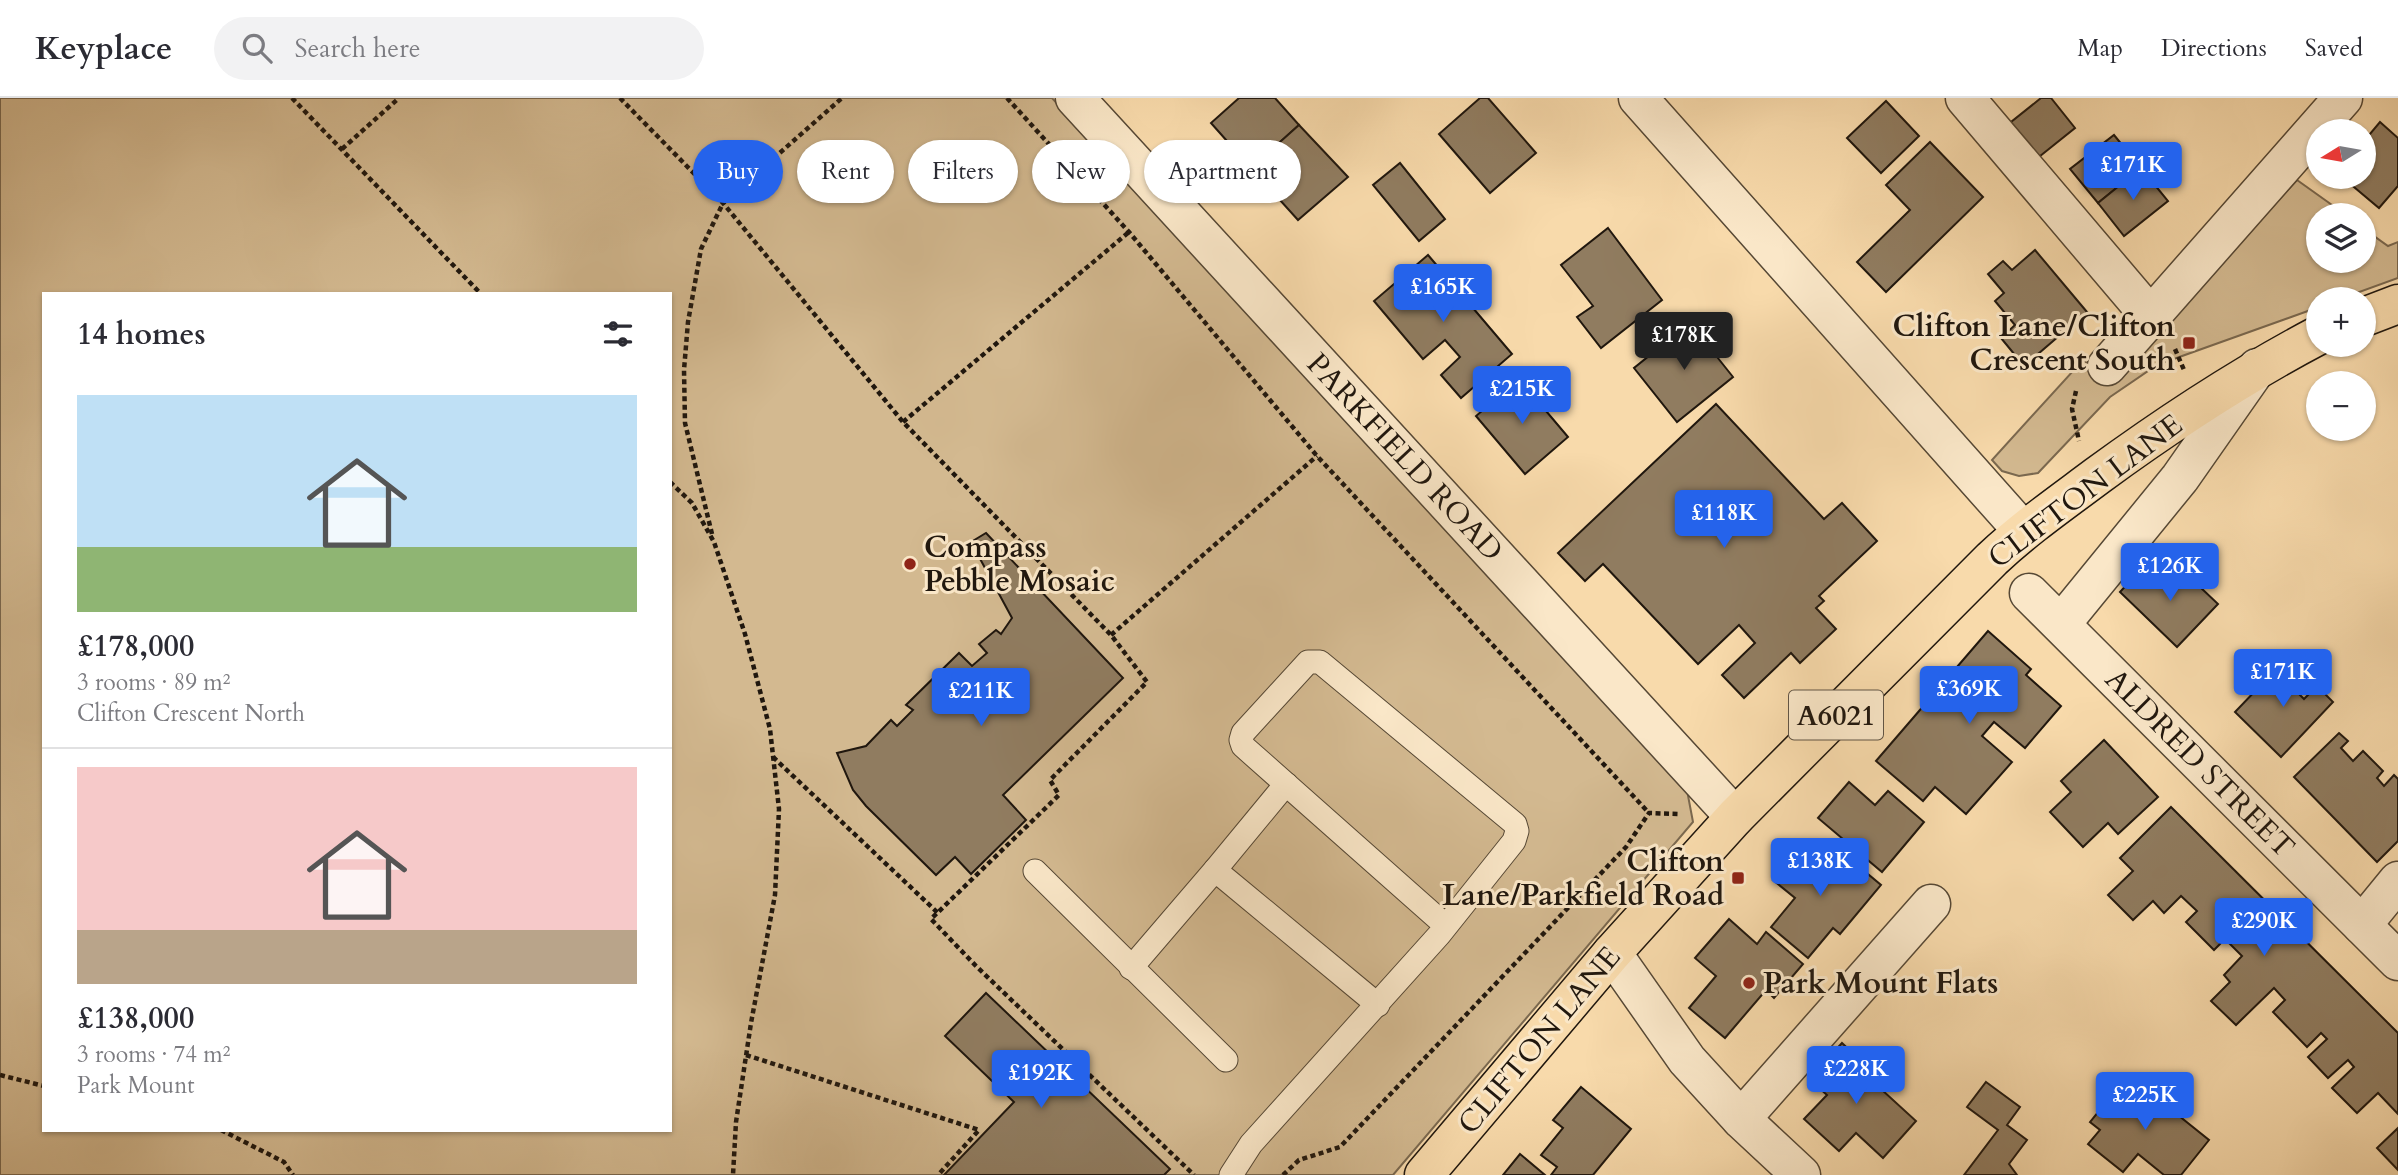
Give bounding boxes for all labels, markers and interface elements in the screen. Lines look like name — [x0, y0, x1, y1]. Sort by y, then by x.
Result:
search box — [214, 17, 704, 80]
text: Keyplace — [35, 26, 172, 71]
icon: search — [238, 29, 276, 67]
text: Search here — [294, 31, 420, 66]
text: Map — [2077, 32, 2123, 65]
text: Directions — [2161, 32, 2267, 65]
text: Saved — [2305, 32, 2363, 65]
north arrow — [2306, 119, 2376, 189]
map controls — [2306, 119, 2376, 441]
chip: Buy — [693, 140, 783, 203]
chip: Rent — [797, 140, 894, 203]
chip: Filters — [908, 140, 1018, 203]
chip: New — [1032, 140, 1130, 203]
chip: Apartment — [1144, 140, 1301, 203]
pin: £171K — [2084, 142, 2182, 202]
text: £171K — [2100, 149, 2166, 180]
button: layers — [2306, 203, 2376, 273]
pin: £165K — [1394, 264, 1492, 324]
text: £165K — [1410, 271, 1476, 302]
button: + — [2306, 287, 2376, 357]
place label: Clifton Lane/Clifton Crescent South — [1893, 306, 2175, 381]
pin: £178K — [1635, 313, 1733, 372]
text: 14 homes — [77, 314, 206, 355]
icon: filters — [599, 315, 637, 353]
text: £178K — [1651, 319, 1717, 350]
marker: Clifton Lane/Clifton Crescent South — [2181, 335, 2197, 351]
street label: PARKFIELD ROAD — [1297, 344, 1512, 570]
pin: £215K — [1473, 366, 1571, 426]
button: − — [2306, 371, 2376, 441]
text: £215K — [1489, 373, 1555, 404]
street label: CLIFTON LANE — [1980, 405, 2191, 578]
icon: home — [294, 440, 420, 566]
pin: £118K — [1675, 490, 1773, 550]
text: £118K — [1691, 497, 1757, 528]
place label: Compass Pebble Mosaic — [924, 527, 1115, 602]
pin: £126K — [2121, 544, 2219, 603]
text: £126K — [2137, 550, 2203, 581]
marker: Compass Pebble Mosaic — [902, 556, 918, 572]
text: £178,000 — [77, 626, 194, 667]
pin: £171K — [2234, 650, 2332, 709]
text: £171K — [2250, 656, 2316, 687]
street label: ALDRED STREET — [2096, 660, 2303, 867]
pin: £369K — [1920, 666, 2018, 726]
text: 3 rooms · 89 m² — [77, 667, 230, 698]
pin: £211K — [932, 668, 1030, 728]
text: £369K — [1936, 673, 2002, 704]
text: £211K — [948, 675, 1014, 706]
road number: A6021 — [1789, 690, 1883, 740]
text: Clifton Crescent North — [77, 698, 305, 729]
icon: home — [294, 812, 420, 938]
pin: £138K — [1771, 838, 1869, 898]
place label: Clifton Lane/Parkfield Road — [1442, 841, 1724, 916]
text: £138K — [1787, 845, 1853, 876]
marker: Clifton Lane/Parkfield Road — [1730, 870, 1746, 886]
pin: £290K — [2215, 898, 2313, 958]
text: £290K — [2231, 905, 2297, 936]
street label: CLIFTON LANE — [1449, 938, 1630, 1143]
place label: Park Mount Flats — [1763, 963, 1998, 1004]
marker: Park Mount Flats — [1741, 975, 1757, 991]
text: £138,000 — [77, 998, 194, 1039]
text: 3 rooms · 74 m² — [77, 1039, 230, 1070]
pin: £228K — [1807, 1046, 1905, 1106]
pin: £192K — [992, 1051, 1090, 1110]
text: £228K — [1823, 1053, 1889, 1084]
text: £192K — [1008, 1057, 1074, 1088]
text: Park Mount — [77, 1070, 194, 1101]
pin: £225K — [2096, 1072, 2194, 1132]
text: £225K — [2112, 1079, 2178, 1110]

